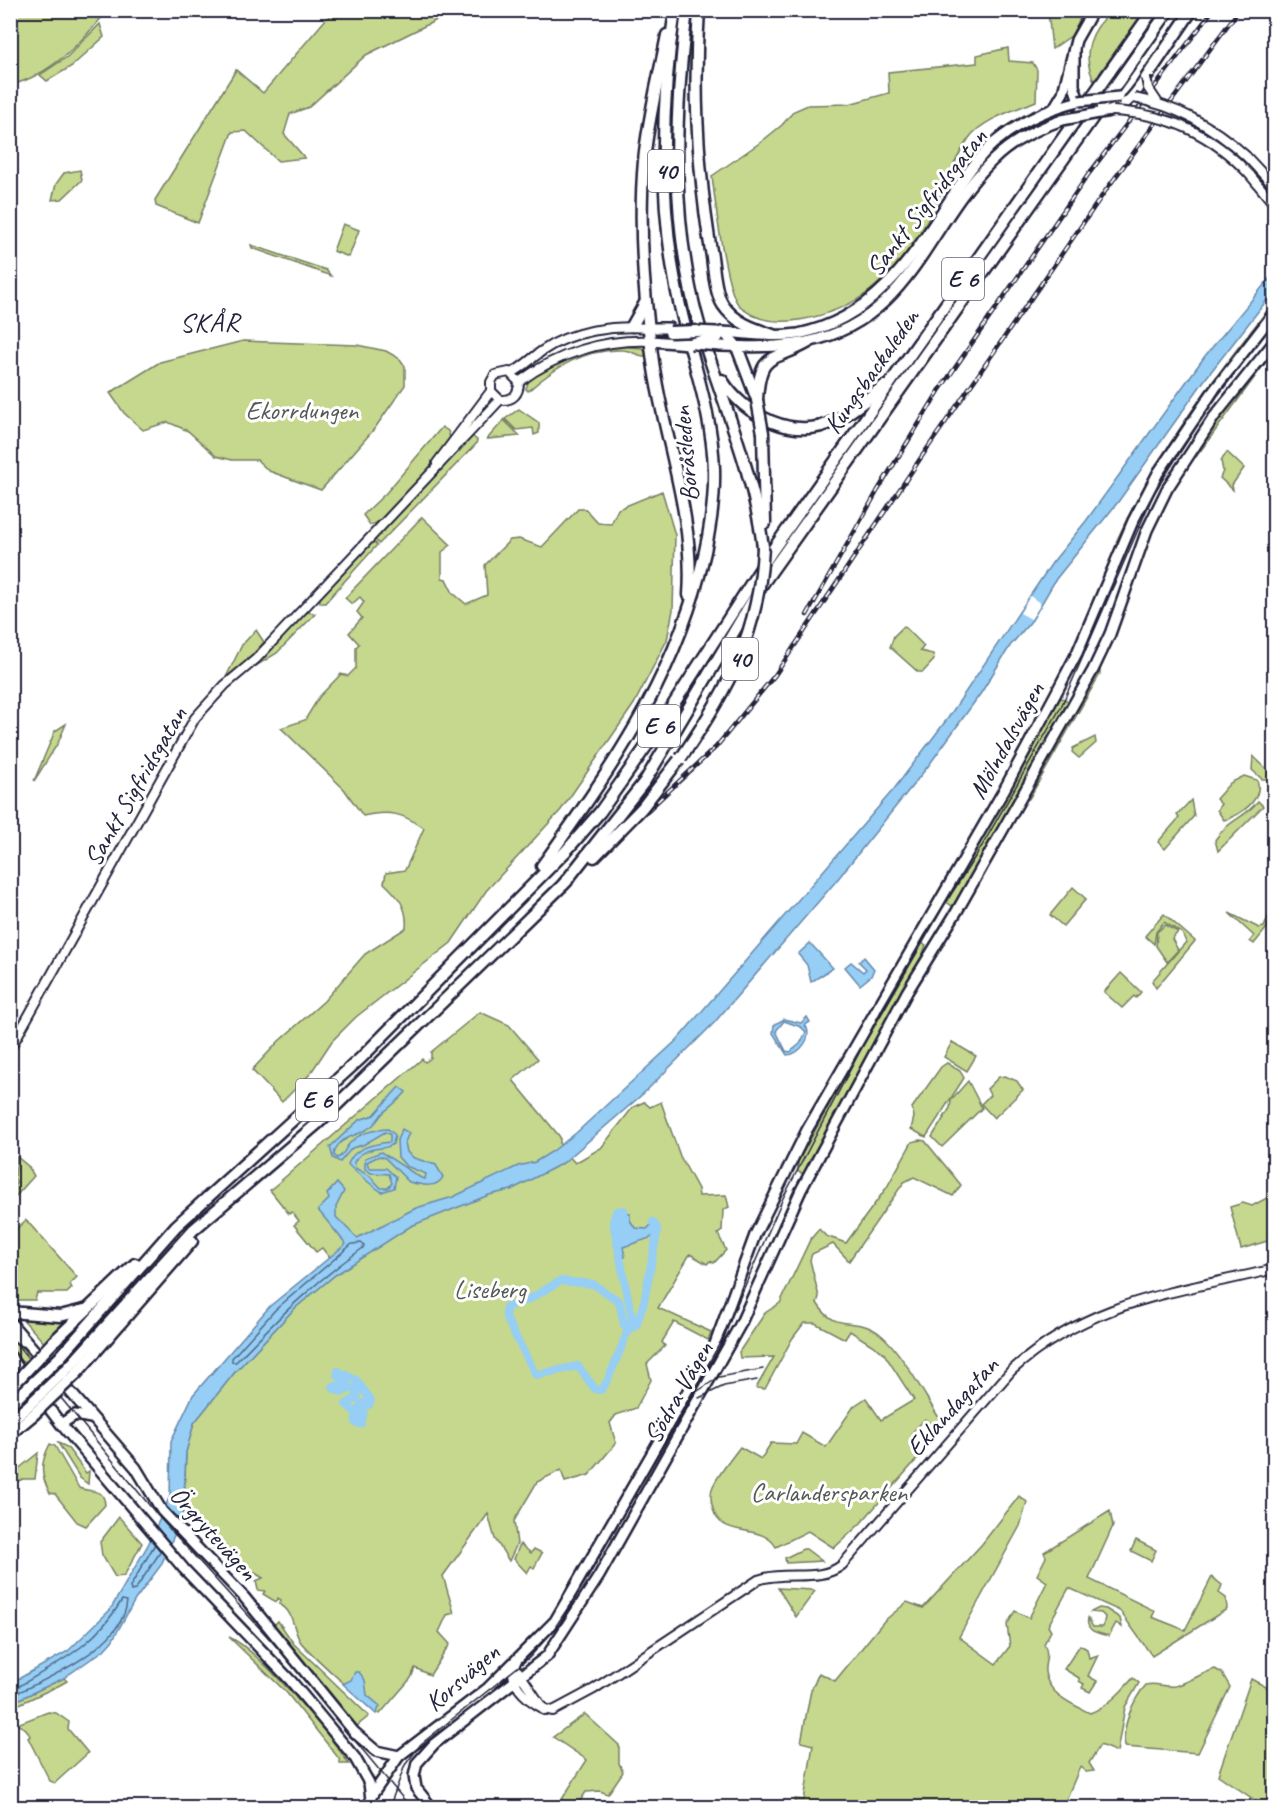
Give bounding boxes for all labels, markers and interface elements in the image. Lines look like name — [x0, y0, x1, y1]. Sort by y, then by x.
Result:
street label: Sankt Sigfridsgatan — [858, 121, 995, 283]
road number: 40 — [648, 150, 684, 192]
road number: E 6 — [942, 258, 984, 300]
street label: Kungsbackaleden — [816, 301, 927, 440]
district label: SKÅR — [180, 305, 242, 339]
park label: Ekorrdungen — [246, 394, 359, 427]
street label: Boråsleden — [665, 404, 706, 503]
road number: 40 — [722, 638, 758, 680]
street label: Mölndalsvägen — [961, 676, 1052, 804]
street label: Sankt Sigfridsgatan — [76, 700, 195, 872]
road number: E 6 — [638, 705, 680, 747]
road number: E 6 — [296, 1079, 338, 1121]
park label: Liseberg — [454, 1273, 528, 1306]
street label: Södra Vägen — [636, 1335, 721, 1449]
street label: Eklandagatan — [899, 1349, 1007, 1463]
park label: Carlandersparken — [751, 1476, 909, 1509]
street label: Örgrytevägen — [163, 1479, 265, 1588]
street label: Korsvägen — [418, 1636, 507, 1719]

